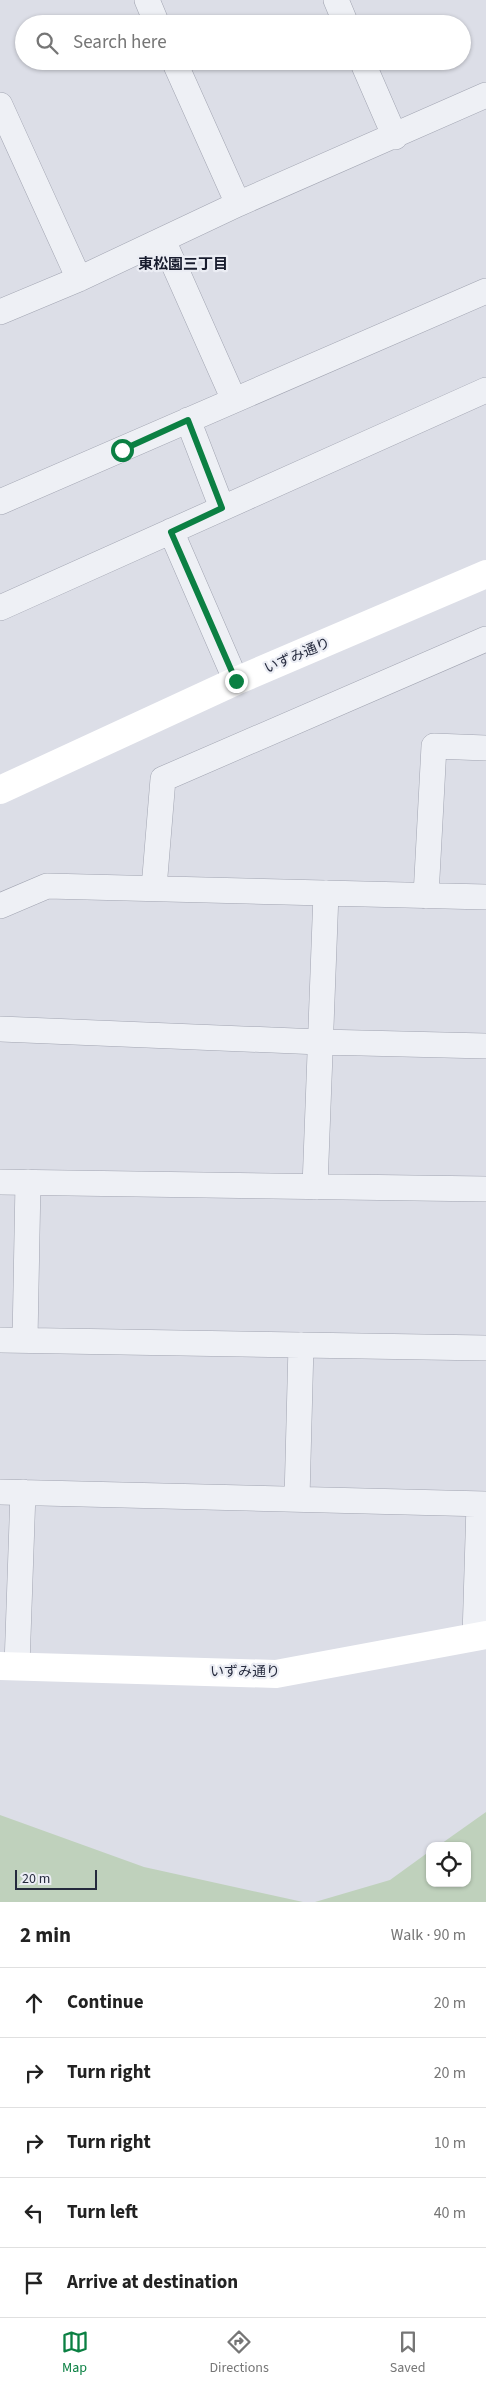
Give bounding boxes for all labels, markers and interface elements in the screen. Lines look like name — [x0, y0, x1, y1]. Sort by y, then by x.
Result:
search box — [15, 15, 471, 70]
icon: search — [33, 29, 61, 57]
text: Search here — [73, 29, 167, 56]
district label: 東松園三丁目 — [138, 254, 228, 275]
route start — [111, 439, 134, 462]
street label: いずみ通り — [261, 633, 334, 679]
route end — [225, 670, 248, 693]
street label: いずみ通り — [210, 1662, 280, 1682]
map controls — [426, 1842, 471, 1887]
button: locate — [426, 1842, 471, 1887]
scale bar — [15, 1867, 98, 1890]
text: 20 m — [22, 1869, 50, 1889]
text: 2 min — [20, 1920, 71, 1950]
text: Walk · 90 m — [391, 1924, 466, 1946]
icon: ahead — [20, 1989, 48, 2017]
text: Continue — [67, 1989, 144, 2016]
text: 20 m — [434, 1992, 466, 2014]
icon: right — [20, 2059, 48, 2087]
text: Turn right — [67, 2059, 151, 2086]
text: 20 m — [434, 2062, 466, 2084]
icon: right — [20, 2129, 48, 2157]
text: Turn right — [67, 2129, 151, 2156]
text: 10 m — [434, 2132, 466, 2154]
icon: left — [20, 2199, 48, 2227]
text: Turn left — [67, 2199, 138, 2226]
text: 40 m — [434, 2202, 466, 2224]
icon: arrive — [20, 2269, 48, 2297]
text: Arrive at destination — [67, 2269, 238, 2296]
tab: Map — [61, 2328, 89, 2378]
tab: Directions — [210, 2328, 269, 2378]
tab: Saved — [390, 2328, 425, 2378]

